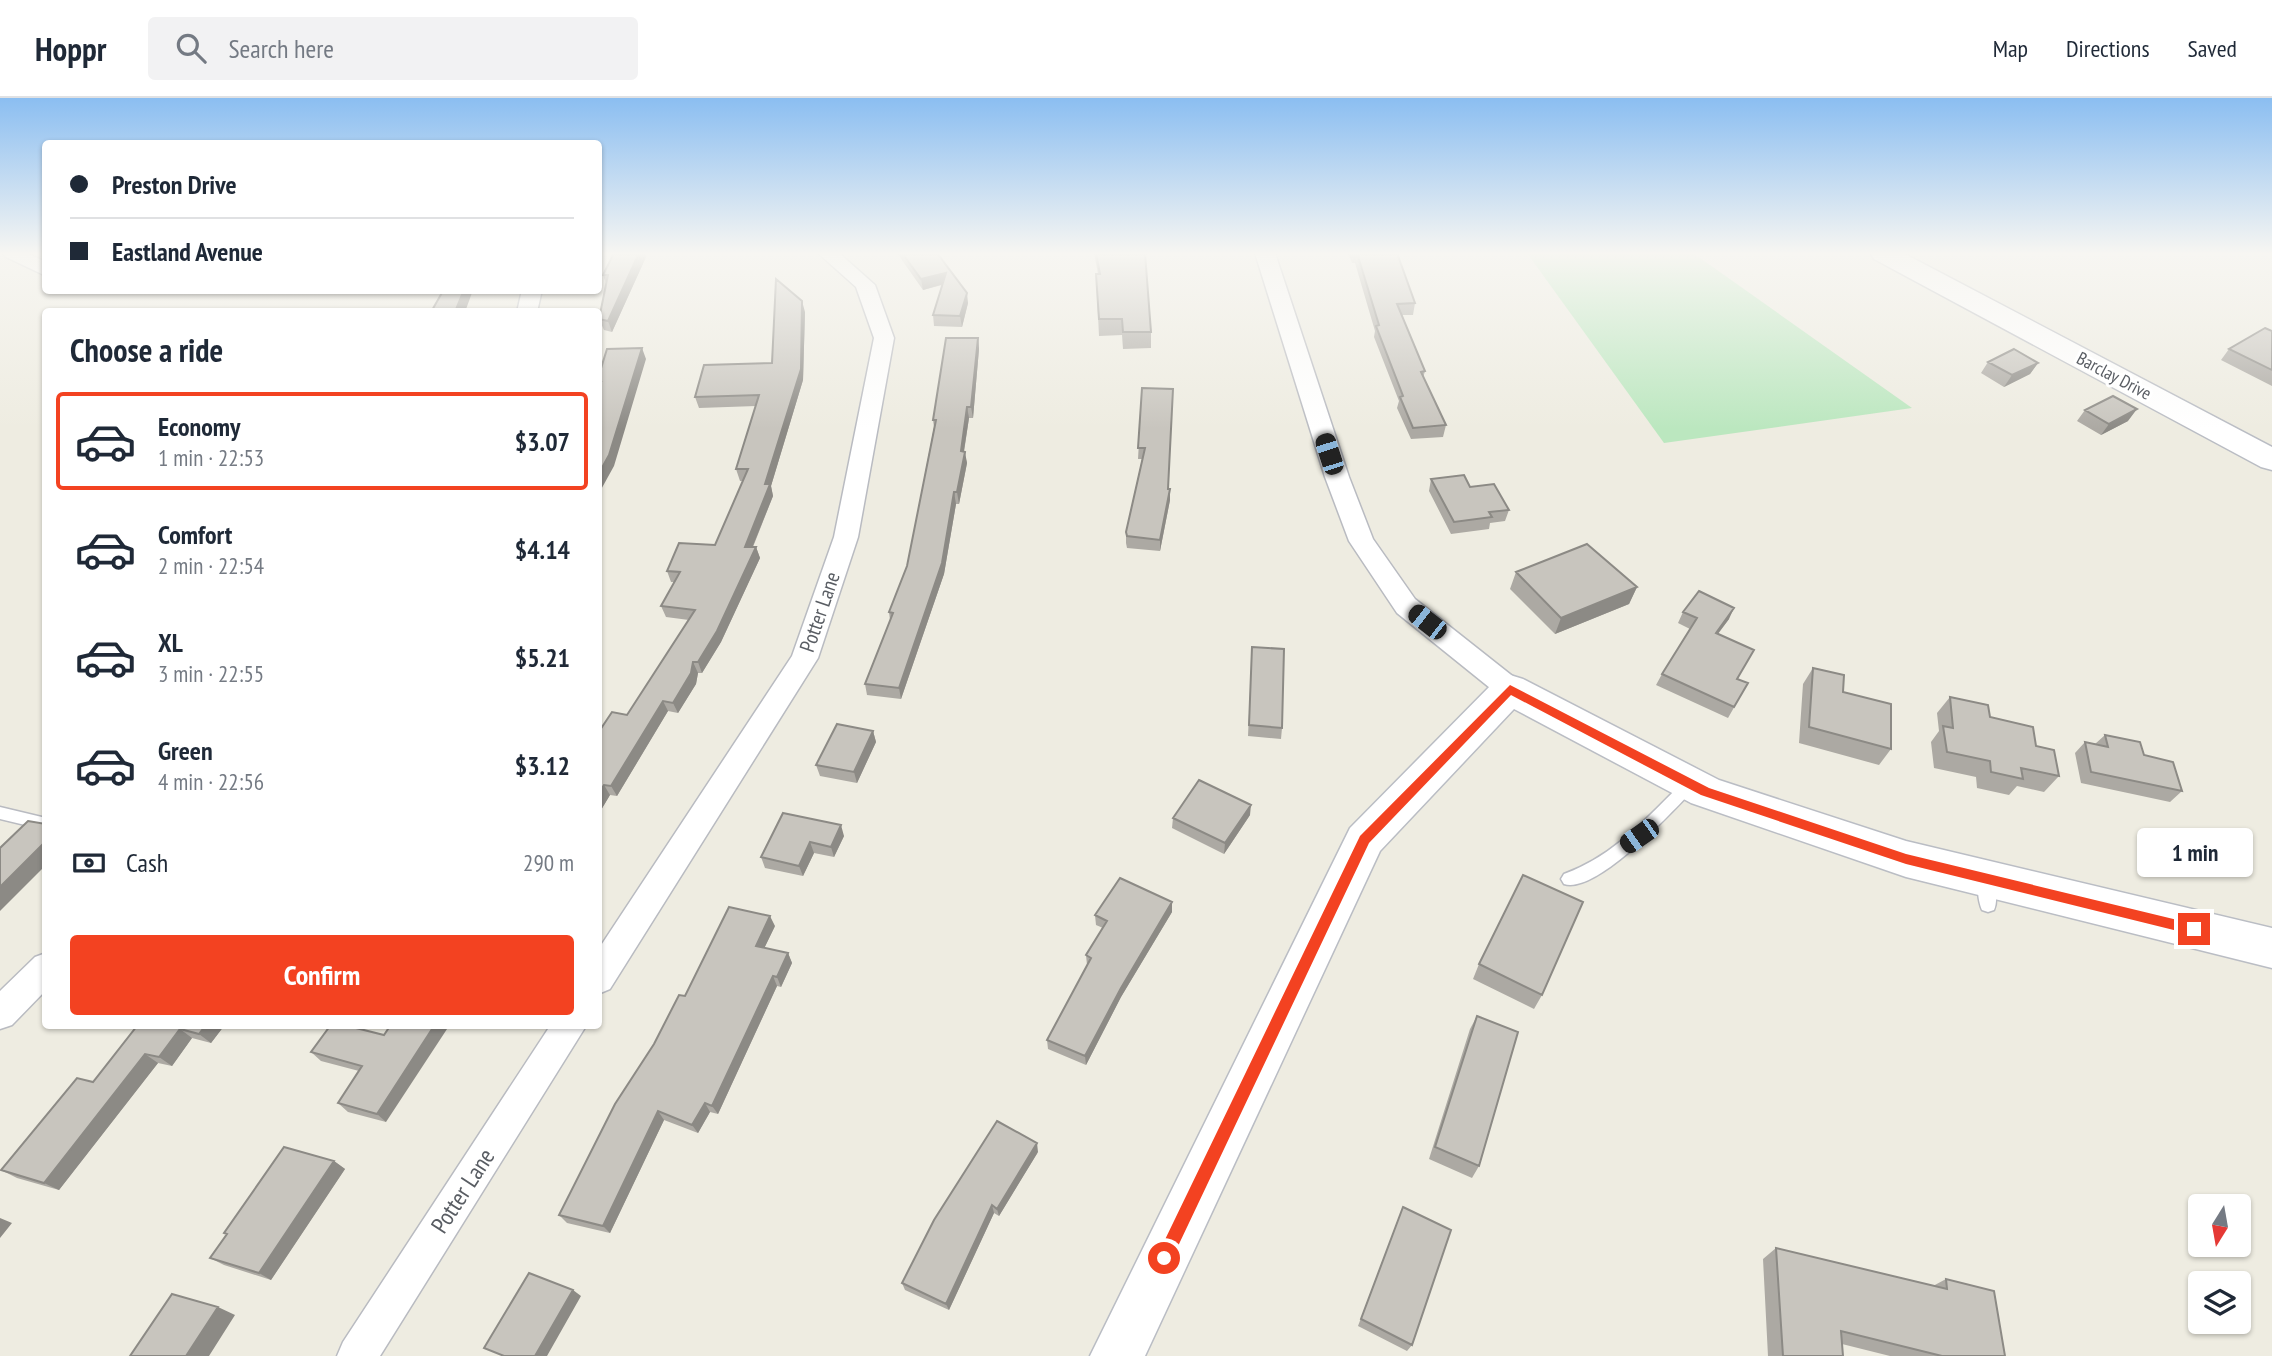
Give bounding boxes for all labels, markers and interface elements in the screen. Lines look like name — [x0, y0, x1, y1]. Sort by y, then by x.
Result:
search box — [148, 17, 638, 80]
text: Hoppr — [35, 27, 106, 70]
icon: search — [172, 29, 210, 67]
text: Search here — [228, 32, 334, 65]
text: Map — [1993, 33, 2028, 64]
text: Directions — [2066, 33, 2150, 64]
text: Saved — [2188, 33, 2237, 64]
text: Preston Drive — [112, 168, 237, 201]
text: Eastland Avenue — [112, 235, 263, 268]
text: Choose a ride — [70, 329, 223, 371]
street label: Barclay Drive — [2073, 346, 2155, 405]
icon: car — [74, 410, 137, 473]
text: Economy — [158, 410, 240, 443]
text: $3.07 — [515, 425, 570, 458]
car — [1313, 431, 1346, 477]
text: 1 min · 22:53 — [158, 443, 264, 472]
icon: car — [74, 518, 137, 581]
text: Comfort — [158, 518, 232, 551]
text: $4.14 — [515, 533, 570, 566]
text: 2 min · 22:54 — [158, 551, 264, 580]
street label: Potter Lane — [793, 568, 846, 655]
car — [1404, 601, 1451, 643]
icon: car — [74, 626, 137, 689]
text: XL — [158, 626, 183, 659]
text: $5.21 — [515, 641, 570, 674]
text: 3 min · 22:55 — [158, 659, 264, 688]
icon: car — [74, 734, 137, 797]
text: Green — [158, 734, 213, 767]
text: $3.12 — [515, 749, 570, 782]
text: 4 min · 22:56 — [158, 767, 264, 796]
car — [1616, 815, 1663, 857]
callout: 1 min — [2136, 828, 2252, 876]
text: 1 min — [2172, 838, 2218, 867]
icon: cash — [70, 844, 108, 882]
text: Cash — [126, 846, 168, 879]
text: 290 m — [523, 848, 574, 877]
route end — [2178, 913, 2210, 945]
button: Confirm — [70, 935, 574, 1015]
street label: Potter Lane — [424, 1143, 501, 1239]
north arrow — [2188, 1194, 2250, 1256]
map controls — [2188, 1194, 2251, 1334]
route start — [1148, 1242, 1180, 1274]
button: layers — [2188, 1271, 2251, 1334]

